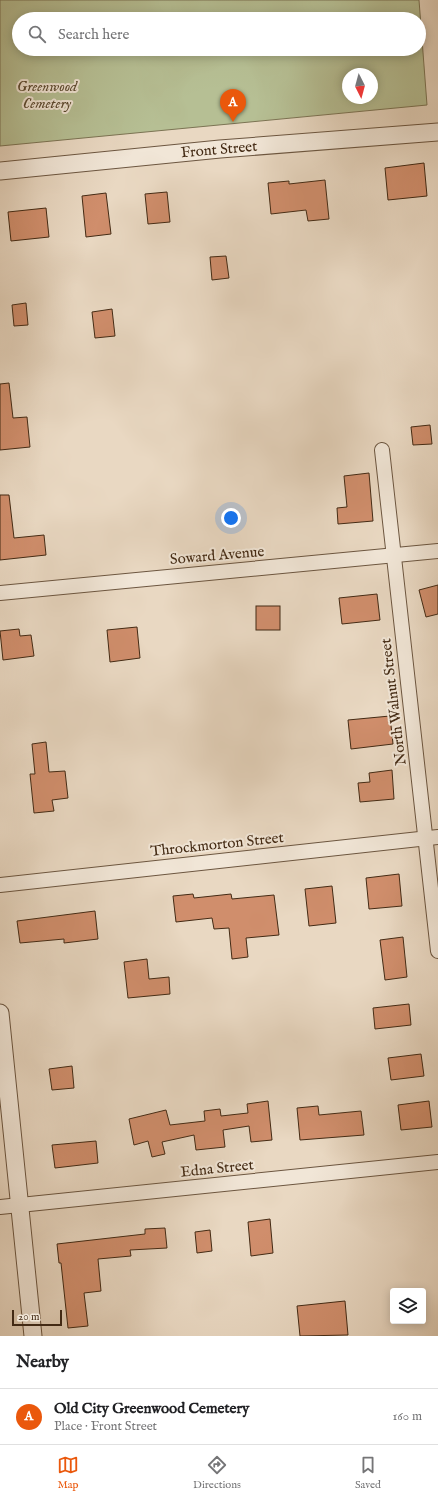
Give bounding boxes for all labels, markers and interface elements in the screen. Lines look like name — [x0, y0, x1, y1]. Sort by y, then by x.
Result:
search box — [12, 12, 426, 56]
icon: search — [26, 23, 48, 45]
text: Search here — [58, 25, 129, 44]
north arrow — [342, 68, 378, 104]
park label: Greenwood Cemetery — [17, 77, 78, 113]
pin: A — [220, 89, 246, 122]
street label: Front Street — [180, 137, 258, 162]
your location — [221, 508, 241, 528]
street label: Soward Avenue — [169, 542, 265, 569]
street label: North Walnut Street — [376, 637, 411, 767]
street label: Throckmorton Street — [150, 828, 285, 861]
street label: Edna Street — [180, 1155, 255, 1182]
map controls — [390, 1288, 426, 1324]
button: layers — [390, 1288, 426, 1324]
scale bar — [12, 1308, 62, 1327]
text: 20 m — [18, 1310, 39, 1324]
text: Nearby — [16, 1352, 69, 1373]
text: Old City Greenwood Cemetery — [54, 1399, 249, 1418]
text: A — [25, 1408, 33, 1425]
text: 160 m — [392, 1408, 422, 1425]
text: Place · Front Street — [54, 1418, 157, 1435]
tab: Map — [57, 1454, 79, 1492]
tab: Directions — [193, 1454, 241, 1492]
tab: Saved — [355, 1454, 381, 1492]

